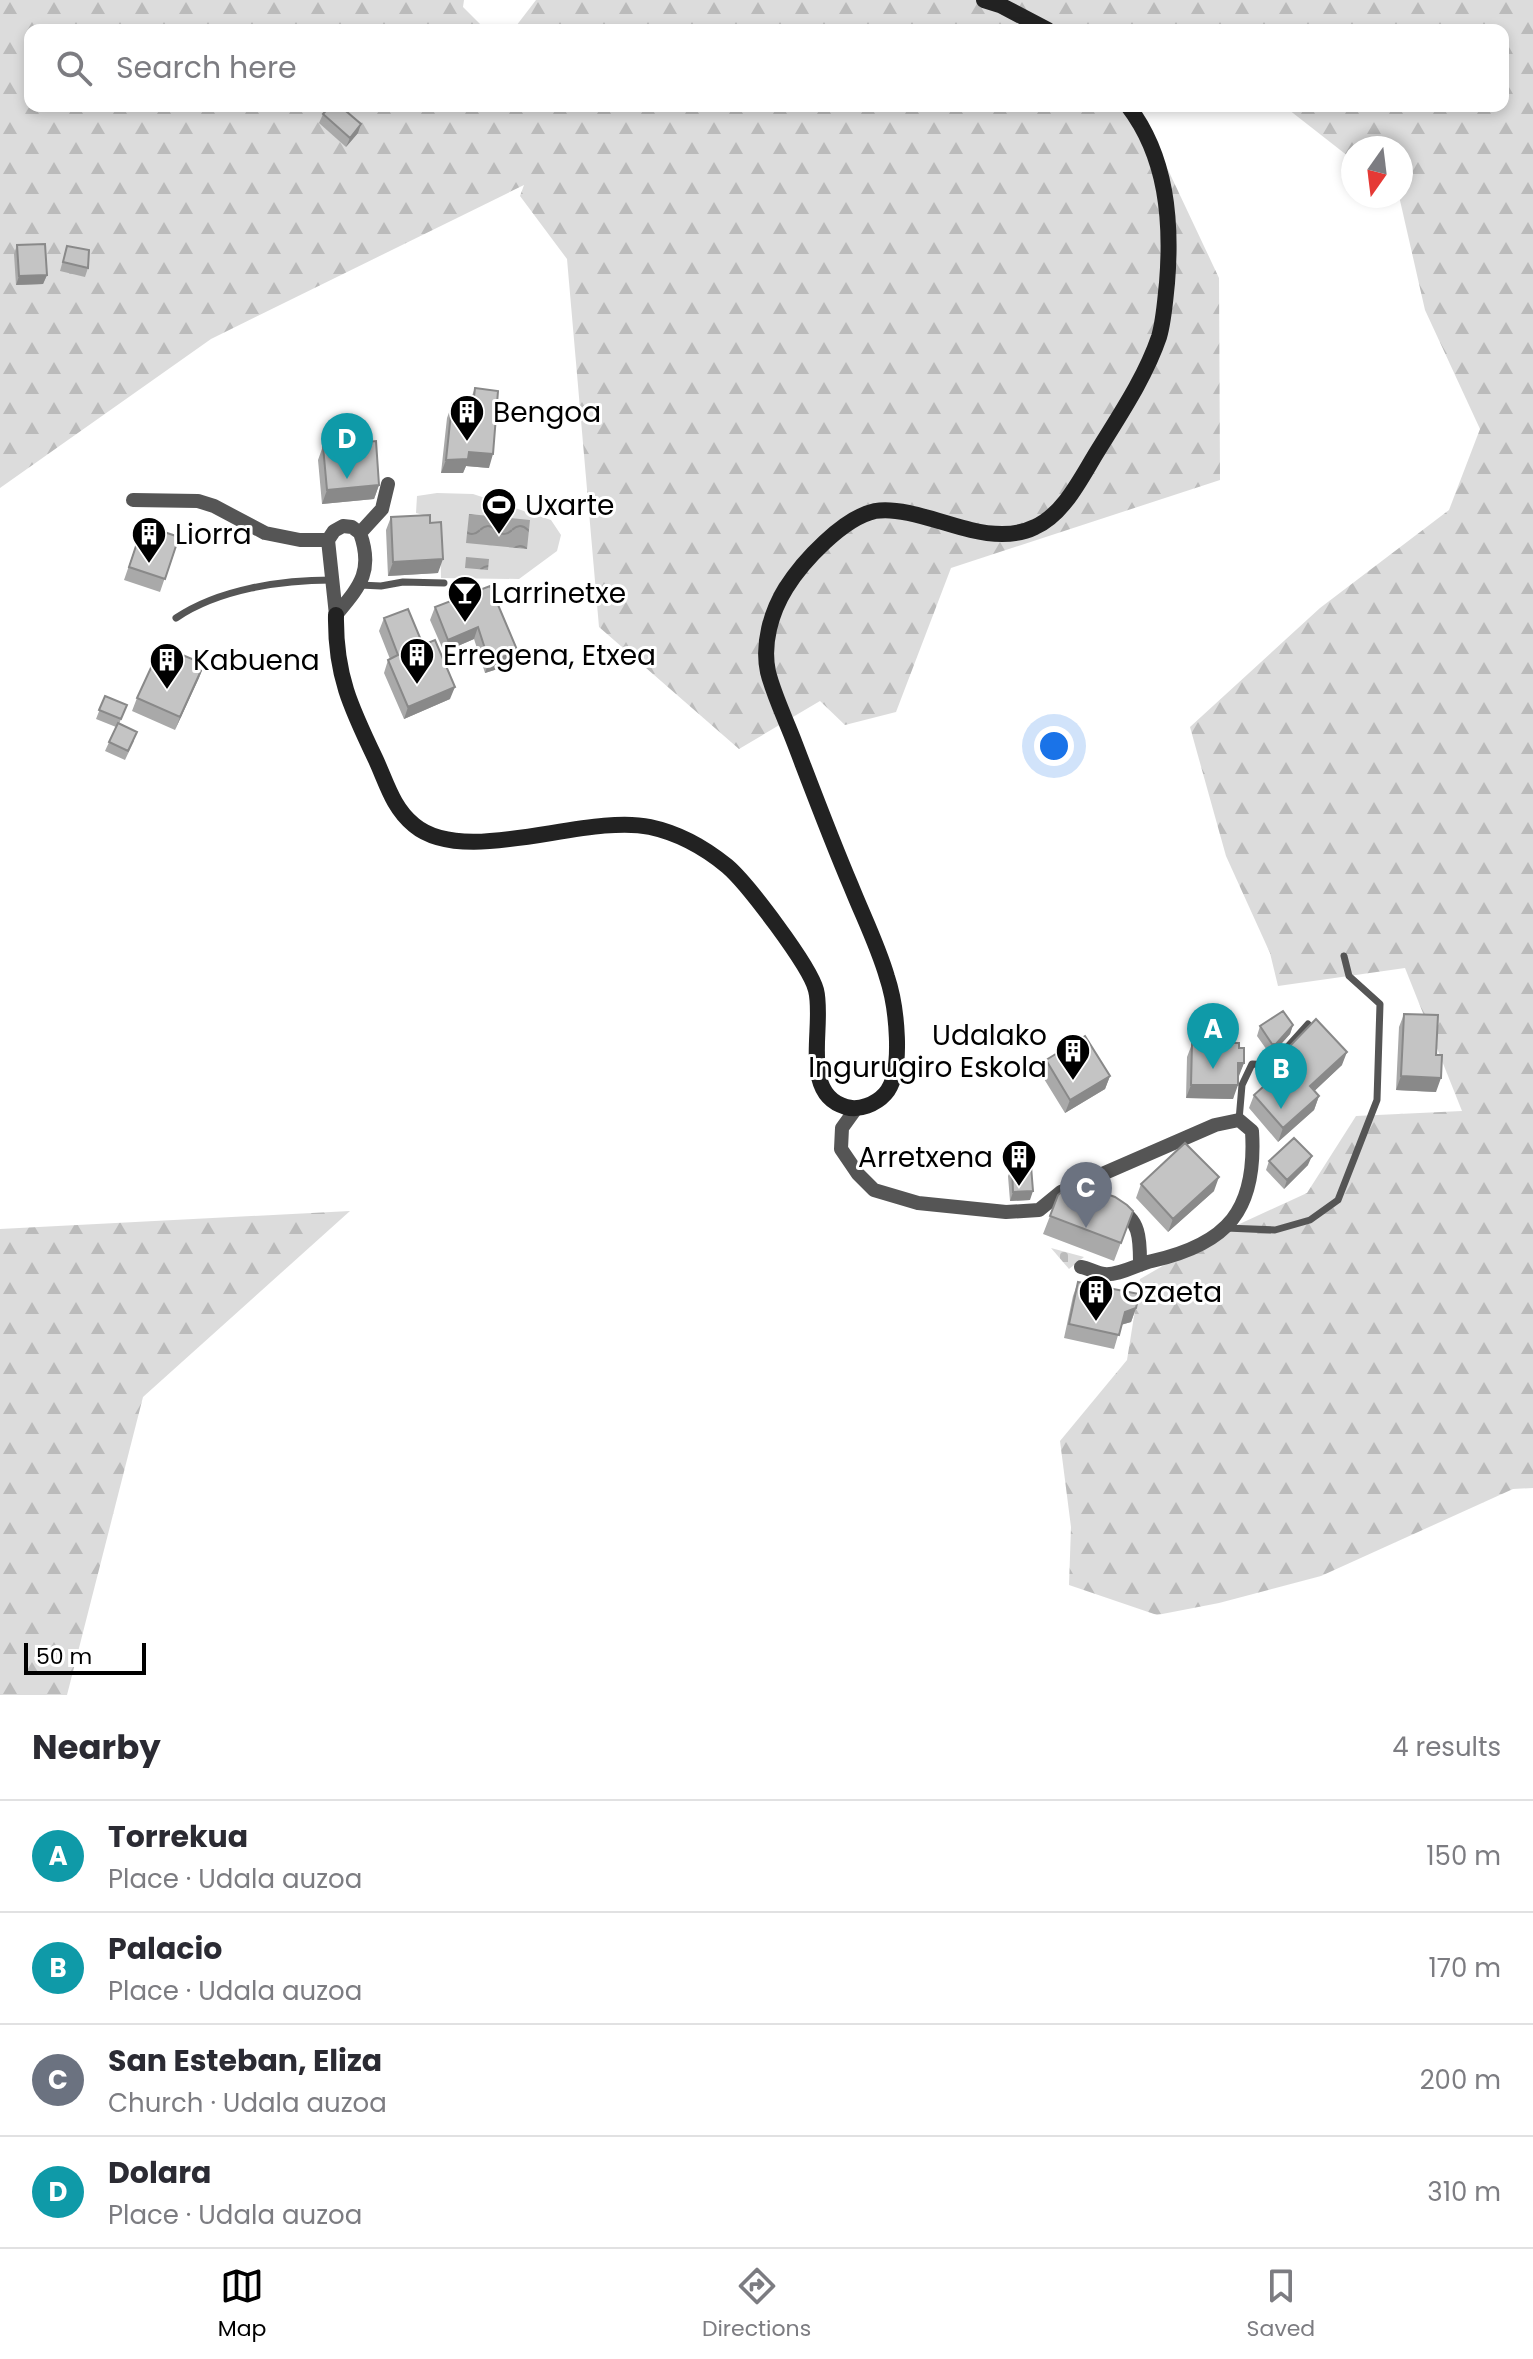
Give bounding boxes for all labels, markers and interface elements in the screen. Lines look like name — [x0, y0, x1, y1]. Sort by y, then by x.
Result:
search box — [24, 24, 1509, 112]
icon: search — [52, 46, 96, 90]
text: Search here — [116, 46, 297, 89]
north arrow — [1341, 136, 1413, 208]
building icon: Bengoa — [448, 393, 486, 443]
place label: Bengoa — [493, 393, 601, 432]
pin: D — [321, 413, 373, 479]
sports icon: Uxarte — [480, 486, 518, 536]
place label: Uxarte — [525, 486, 614, 525]
building icon: Liorra — [130, 515, 168, 565]
place label: Liorra — [175, 515, 252, 554]
bar icon: Larrinetxe — [446, 574, 484, 624]
place label: Larrinetxe — [491, 574, 626, 613]
building icon: Erregena, Etxea — [398, 636, 436, 686]
place label: Erregena, Etxea — [443, 636, 656, 675]
building icon: Kabuena — [148, 641, 186, 691]
place label: Kabuena — [193, 641, 320, 680]
your location — [1034, 726, 1074, 766]
pin: A — [1187, 1003, 1239, 1069]
place label: Udalako Ingurugiro Eskola — [808, 1016, 1047, 1087]
building icon: Udalako Ingurugiro Eskola — [1054, 1032, 1092, 1082]
pin: B — [1255, 1043, 1307, 1109]
place label: Arretxena — [858, 1138, 993, 1177]
building icon: Arretxena — [1000, 1138, 1038, 1188]
pin: C — [1060, 1162, 1112, 1228]
building icon: Ozaeta — [1077, 1273, 1115, 1323]
place label: Ozaeta — [1122, 1273, 1222, 1312]
scale bar — [24, 1639, 146, 1675]
text: 50 m — [36, 1641, 92, 1672]
text: Nearby — [32, 1723, 161, 1771]
text: 4 results — [1392, 1729, 1501, 1765]
text: Torrekua — [108, 1815, 248, 1858]
text: A — [48, 1838, 68, 1874]
text: 150 m — [1426, 1838, 1501, 1874]
text: Place · Udala auzoa — [108, 1861, 362, 1897]
text: Palacio — [108, 1927, 222, 1970]
text: B — [49, 1950, 67, 1986]
text: 170 m — [1428, 1950, 1501, 1986]
text: Place · Udala auzoa — [108, 1973, 362, 2009]
text: San Esteban, Eliza — [108, 2039, 382, 2082]
text: C — [48, 2062, 68, 2098]
text: 200 m — [1420, 2062, 1501, 2098]
text: Church · Udala auzoa — [108, 2085, 387, 2121]
text: Dolara — [108, 2151, 211, 2194]
text: D — [49, 2174, 67, 2210]
text: 310 m — [1427, 2174, 1501, 2210]
text: Place · Udala auzoa — [108, 2197, 362, 2233]
tab: Map — [218, 2264, 266, 2345]
tab: Directions — [702, 2264, 811, 2345]
tab: Saved — [1247, 2264, 1315, 2345]

